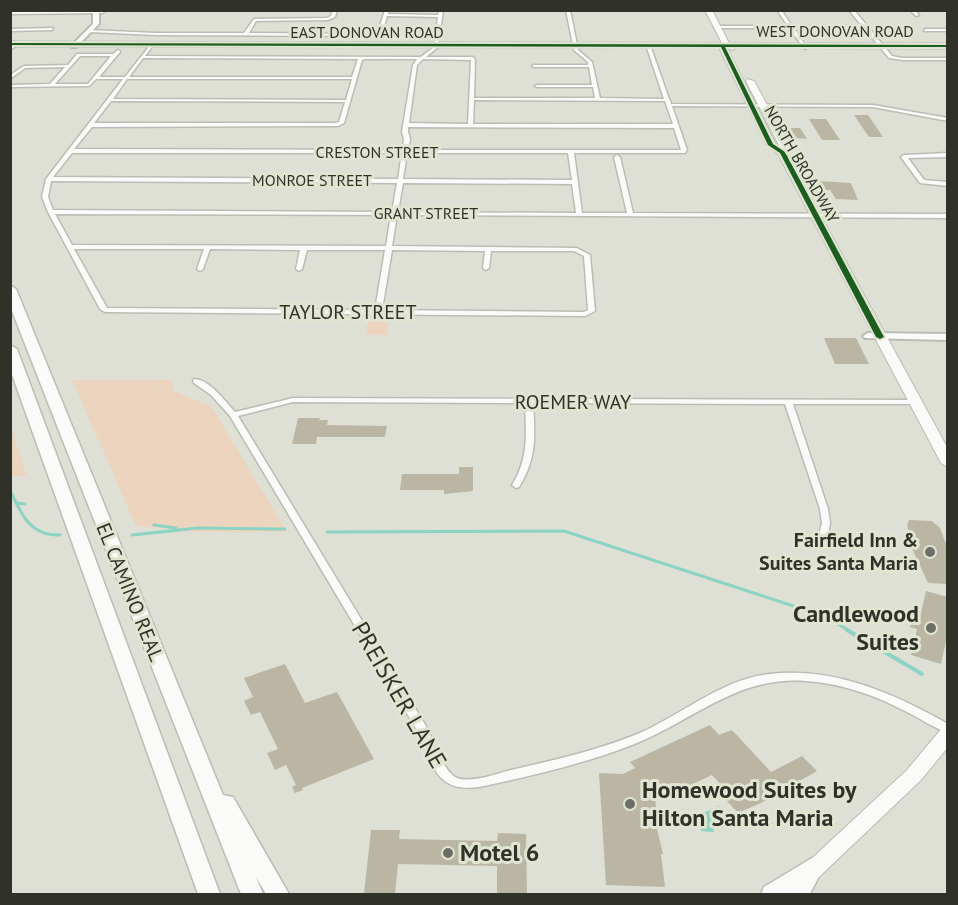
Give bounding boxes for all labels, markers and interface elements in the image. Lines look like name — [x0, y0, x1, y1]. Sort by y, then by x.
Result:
street label: WEST DONOVAN ROAD — [756, 21, 914, 41]
street label: EAST DONOVAN ROAD — [290, 22, 444, 42]
street label: NORTH BROADWAY — [760, 102, 844, 226]
street label: CRESTON STREET — [316, 142, 438, 162]
street label: MONROE STREET — [252, 170, 372, 190]
street label: GRANT STREET — [374, 203, 478, 223]
street label: TAYLOR STREET — [279, 299, 417, 325]
street label: ROEMER WAY — [515, 389, 632, 415]
street label: EL CAMINO REAL — [90, 519, 170, 665]
place label: Fairfield Inn & Suites Santa Maria — [759, 527, 918, 576]
marker: Fairfield Inn & Suites Santa Maria — [923, 545, 937, 559]
place label: Candlewood Suites — [793, 598, 919, 657]
street label: PREISKER LANE — [345, 616, 454, 774]
marker: Candlewood Suites — [924, 621, 938, 635]
place label: Homewood Suites by Hilton Santa Maria — [642, 774, 857, 833]
marker: Homewood Suites by Hilton Santa Maria — [623, 797, 637, 811]
place label: Motel 6 — [460, 837, 539, 868]
marker: Motel 6 — [441, 846, 455, 860]

